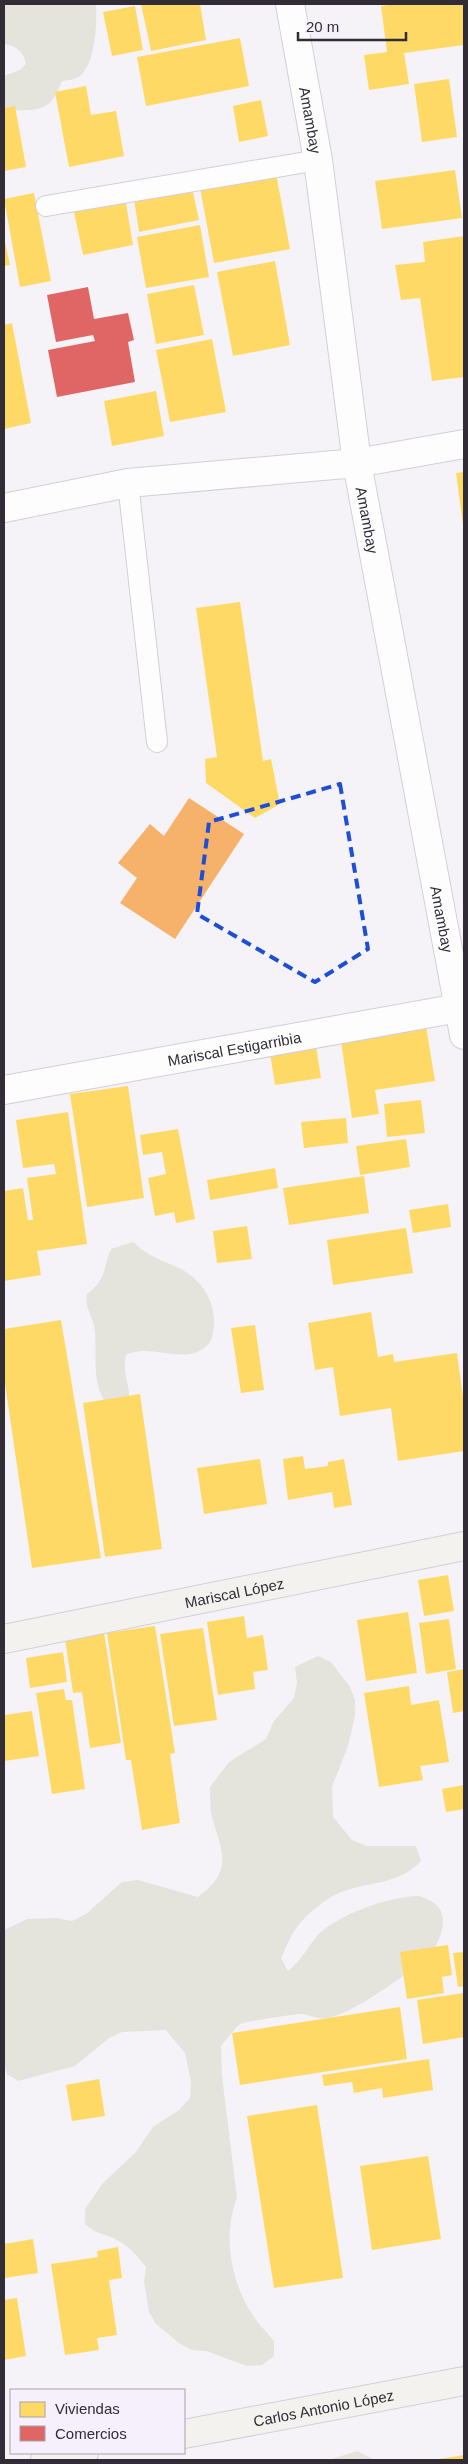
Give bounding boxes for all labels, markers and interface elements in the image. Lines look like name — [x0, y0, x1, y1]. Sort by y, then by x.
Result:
scale bar — [298, 10, 406, 42]
text: 20 m — [306, 18, 339, 35]
street label: Amambay — [297, 85, 325, 155]
street label: Amambay — [353, 485, 382, 555]
street label: Amambay — [428, 884, 457, 954]
street label: Mariscal Estigarribia — [166, 1028, 303, 1069]
street label: Mariscal López — [183, 1574, 285, 1611]
street label: Carlos Antonio López — [252, 2386, 395, 2429]
legend — [10, 2389, 185, 2454]
text: Viviendas — [55, 2400, 120, 2417]
text: Comercios — [55, 2425, 127, 2442]

